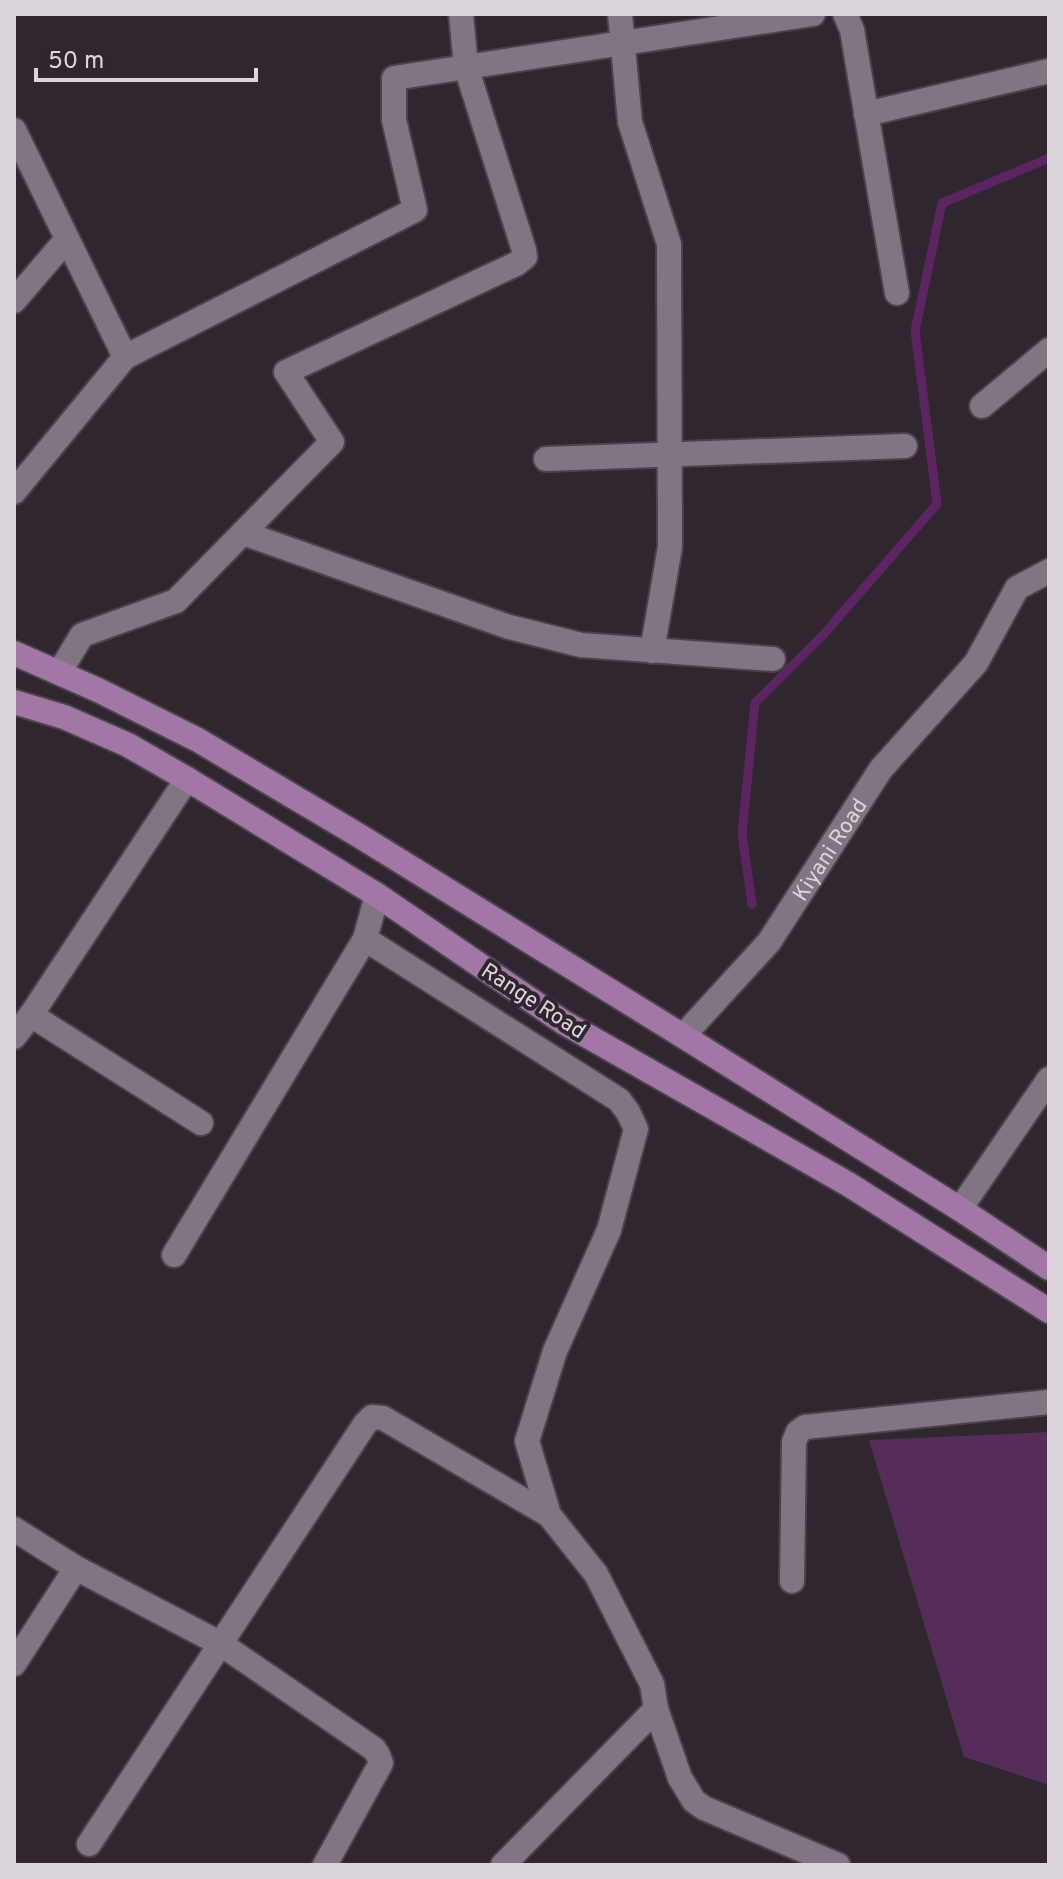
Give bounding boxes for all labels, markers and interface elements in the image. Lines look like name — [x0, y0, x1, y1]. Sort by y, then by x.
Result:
scale bar — [36, 32, 256, 82]
text: 50 m — [48, 47, 104, 77]
street label: Kiyani Road — [788, 794, 874, 907]
street label: Range Road — [475, 958, 590, 1046]

